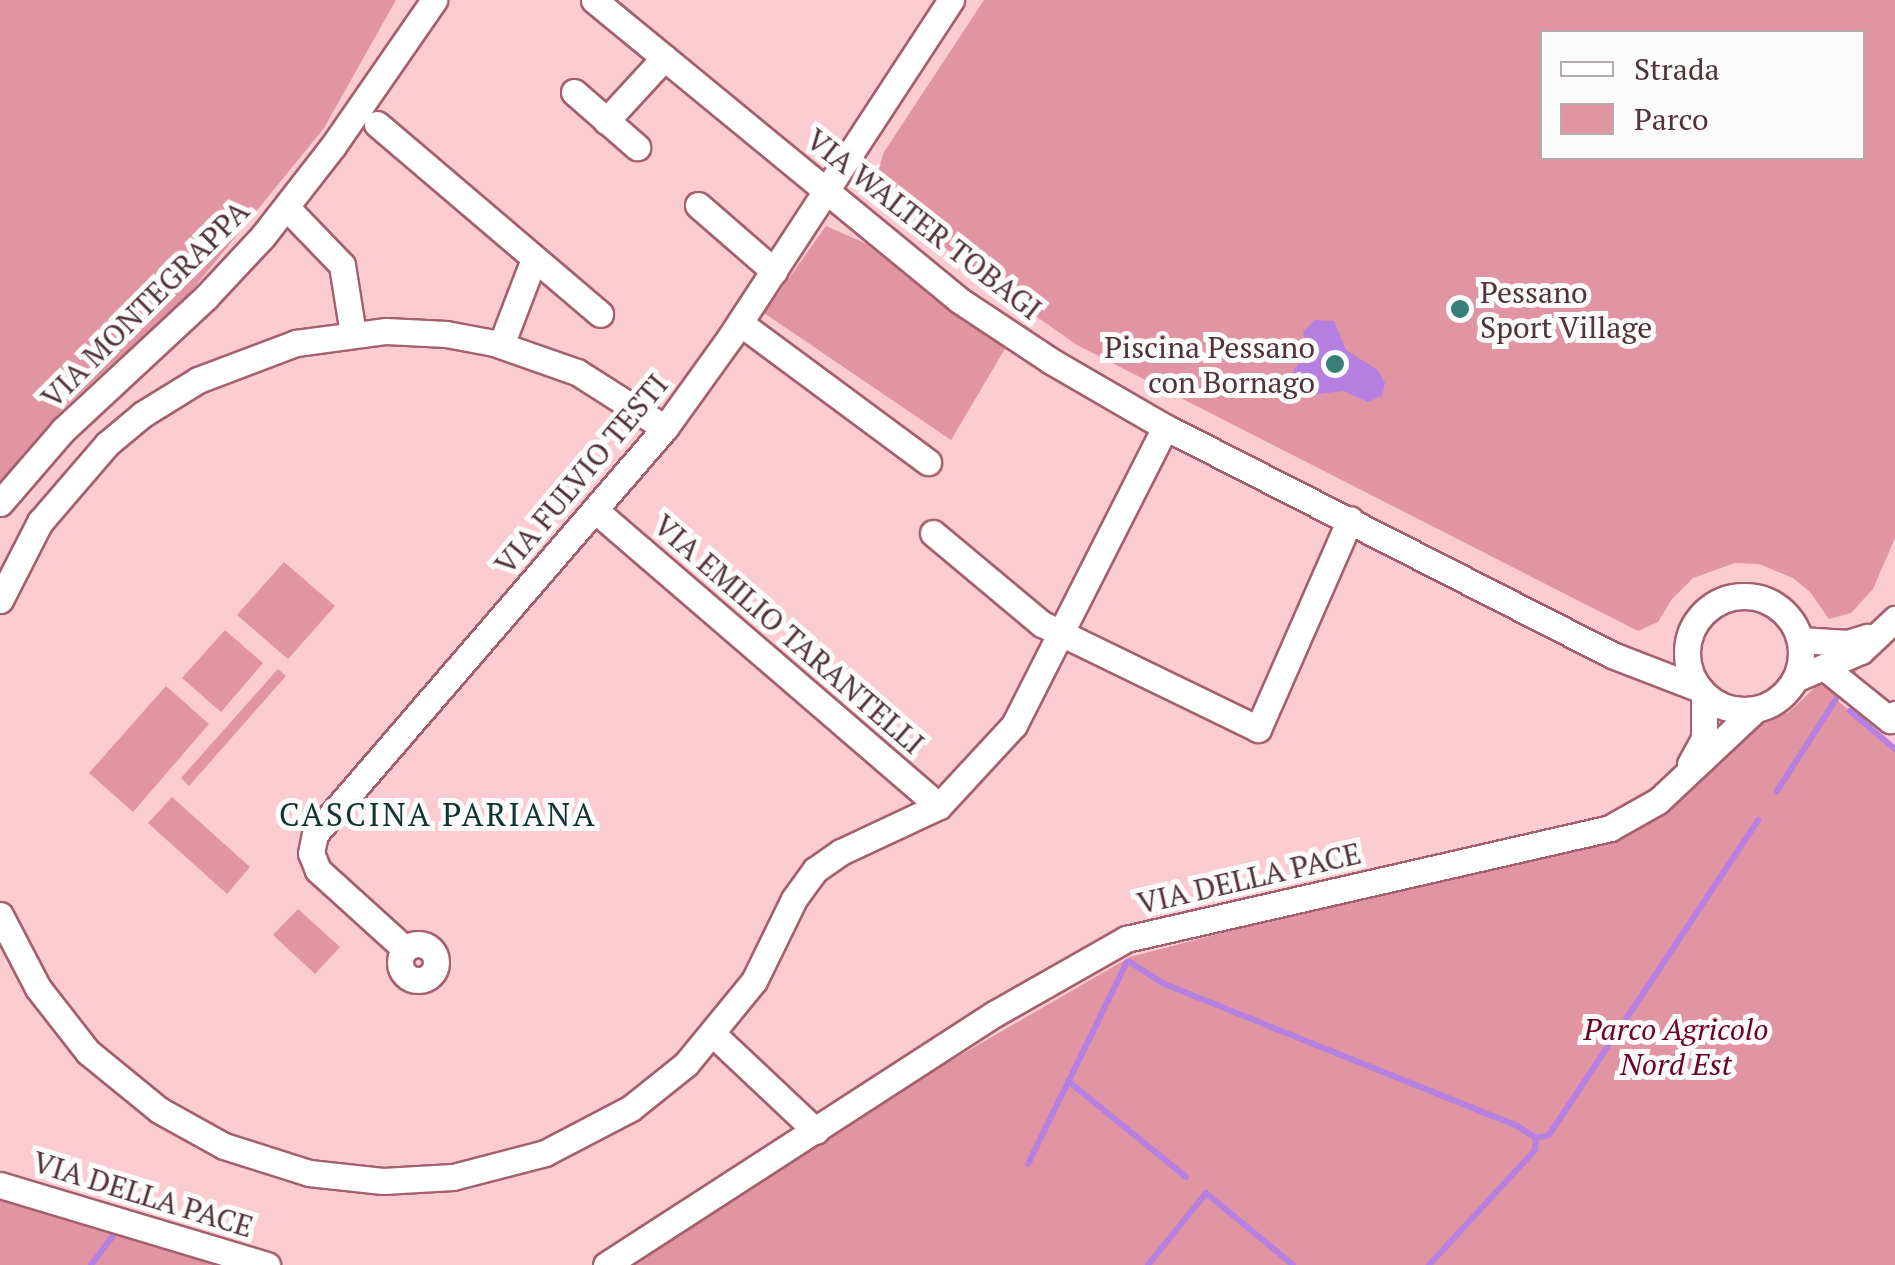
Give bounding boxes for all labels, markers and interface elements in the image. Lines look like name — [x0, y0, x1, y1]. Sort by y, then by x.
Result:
legend — [1540, 30, 1865, 160]
text: Strada — [1634, 49, 1720, 89]
text: Parco — [1634, 99, 1709, 139]
street label: VIA WALTER TOBAGI — [799, 121, 1049, 327]
street label: VIA MONTEGRAPPA — [34, 193, 256, 415]
place label: Pessano Sport Village — [1480, 274, 1653, 344]
marker: Pessano Sport Village — [1449, 298, 1471, 320]
place label: Piscina Pessano con Bornago — [1104, 329, 1315, 400]
marker: Piscina Pessano con Bornago — [1324, 353, 1346, 375]
street label: VIA FULVIO TESTI — [487, 366, 675, 582]
street label: VIA EMILIO TARANTELLI — [646, 507, 932, 761]
district label: CASCINA PARIANA — [279, 795, 597, 833]
street label: VIA DELLA PACE — [1133, 835, 1365, 921]
park label: Parco Agricolo Nord Est — [1583, 1011, 1769, 1082]
street label: VIA DELLA PACE — [28, 1143, 258, 1245]

